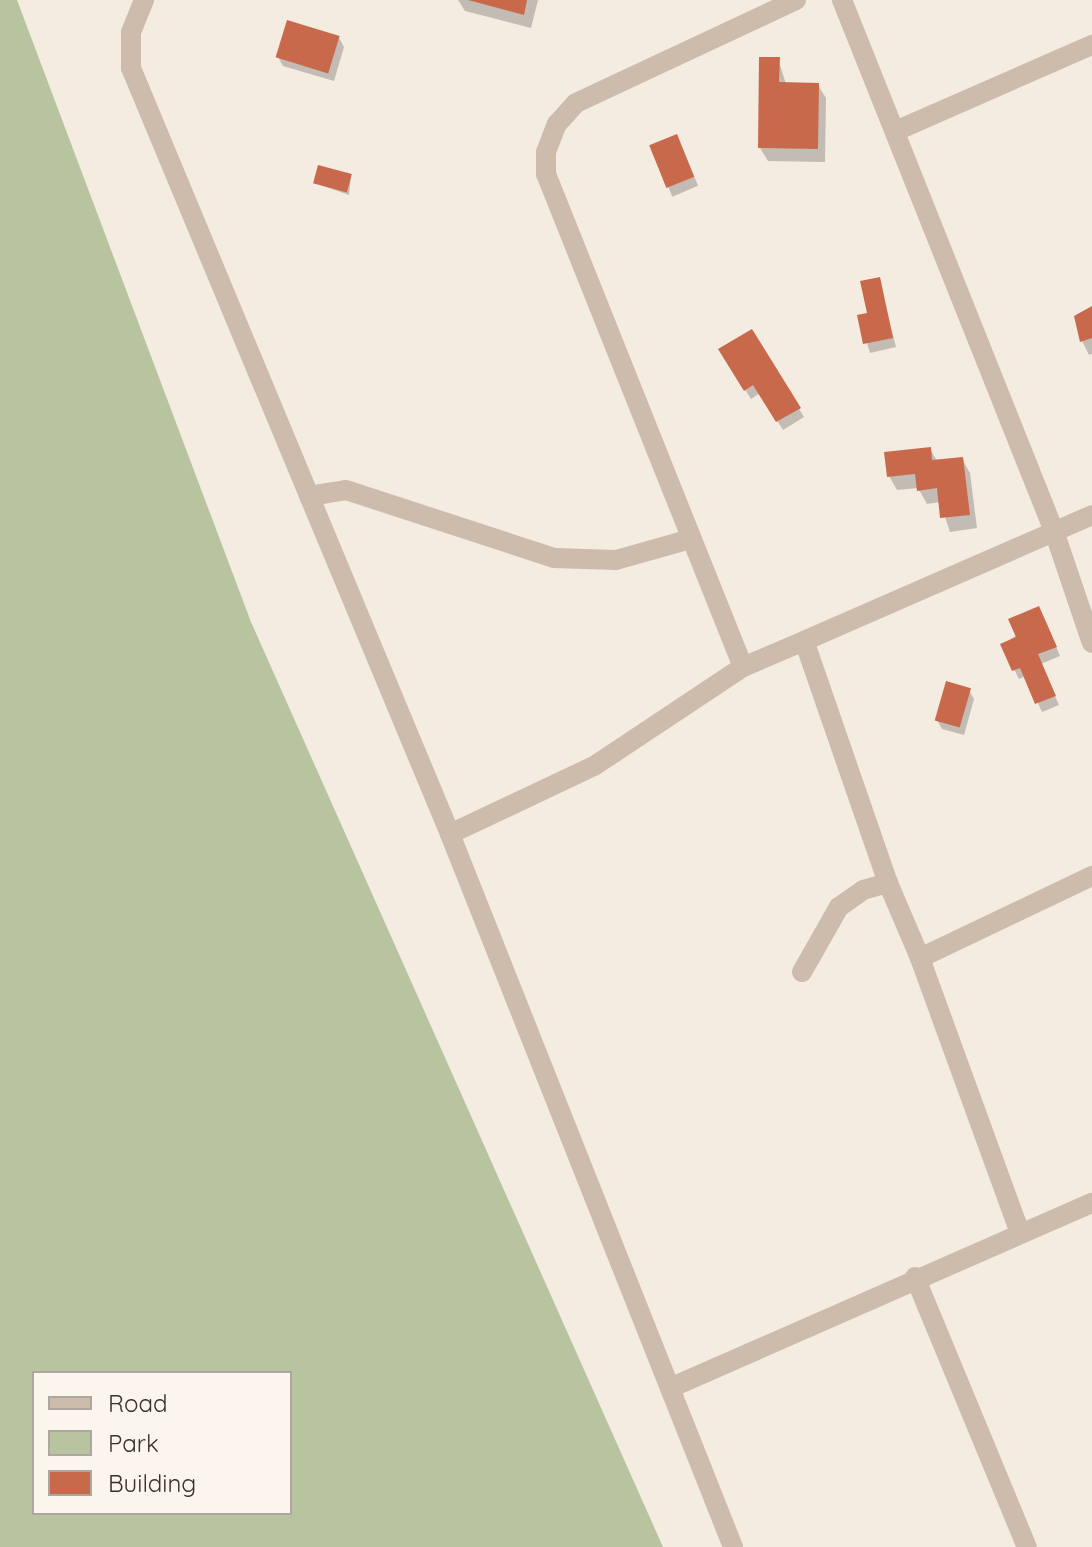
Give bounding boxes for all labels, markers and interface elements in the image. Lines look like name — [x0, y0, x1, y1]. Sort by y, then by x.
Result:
legend — [32, 1371, 292, 1515]
text: Road — [108, 1388, 168, 1418]
text: Park — [108, 1428, 159, 1458]
text: Building — [108, 1468, 196, 1498]

